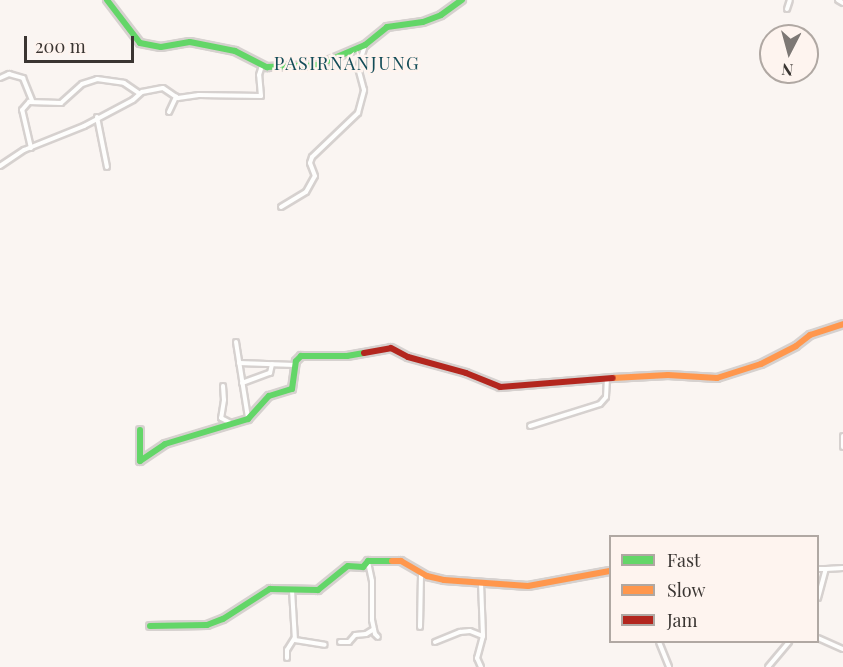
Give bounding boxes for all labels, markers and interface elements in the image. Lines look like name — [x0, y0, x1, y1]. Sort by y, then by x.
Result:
scale bar — [27, 24, 136, 62]
north arrow — [759, 24, 819, 84]
text: 200 m — [35, 34, 86, 58]
district label: PASIRNANJUNG — [274, 52, 420, 74]
text: N — [780, 59, 794, 81]
legend — [609, 535, 819, 643]
text: Fast — [667, 548, 700, 572]
text: Slow — [667, 578, 705, 602]
text: Jam — [667, 608, 697, 632]

